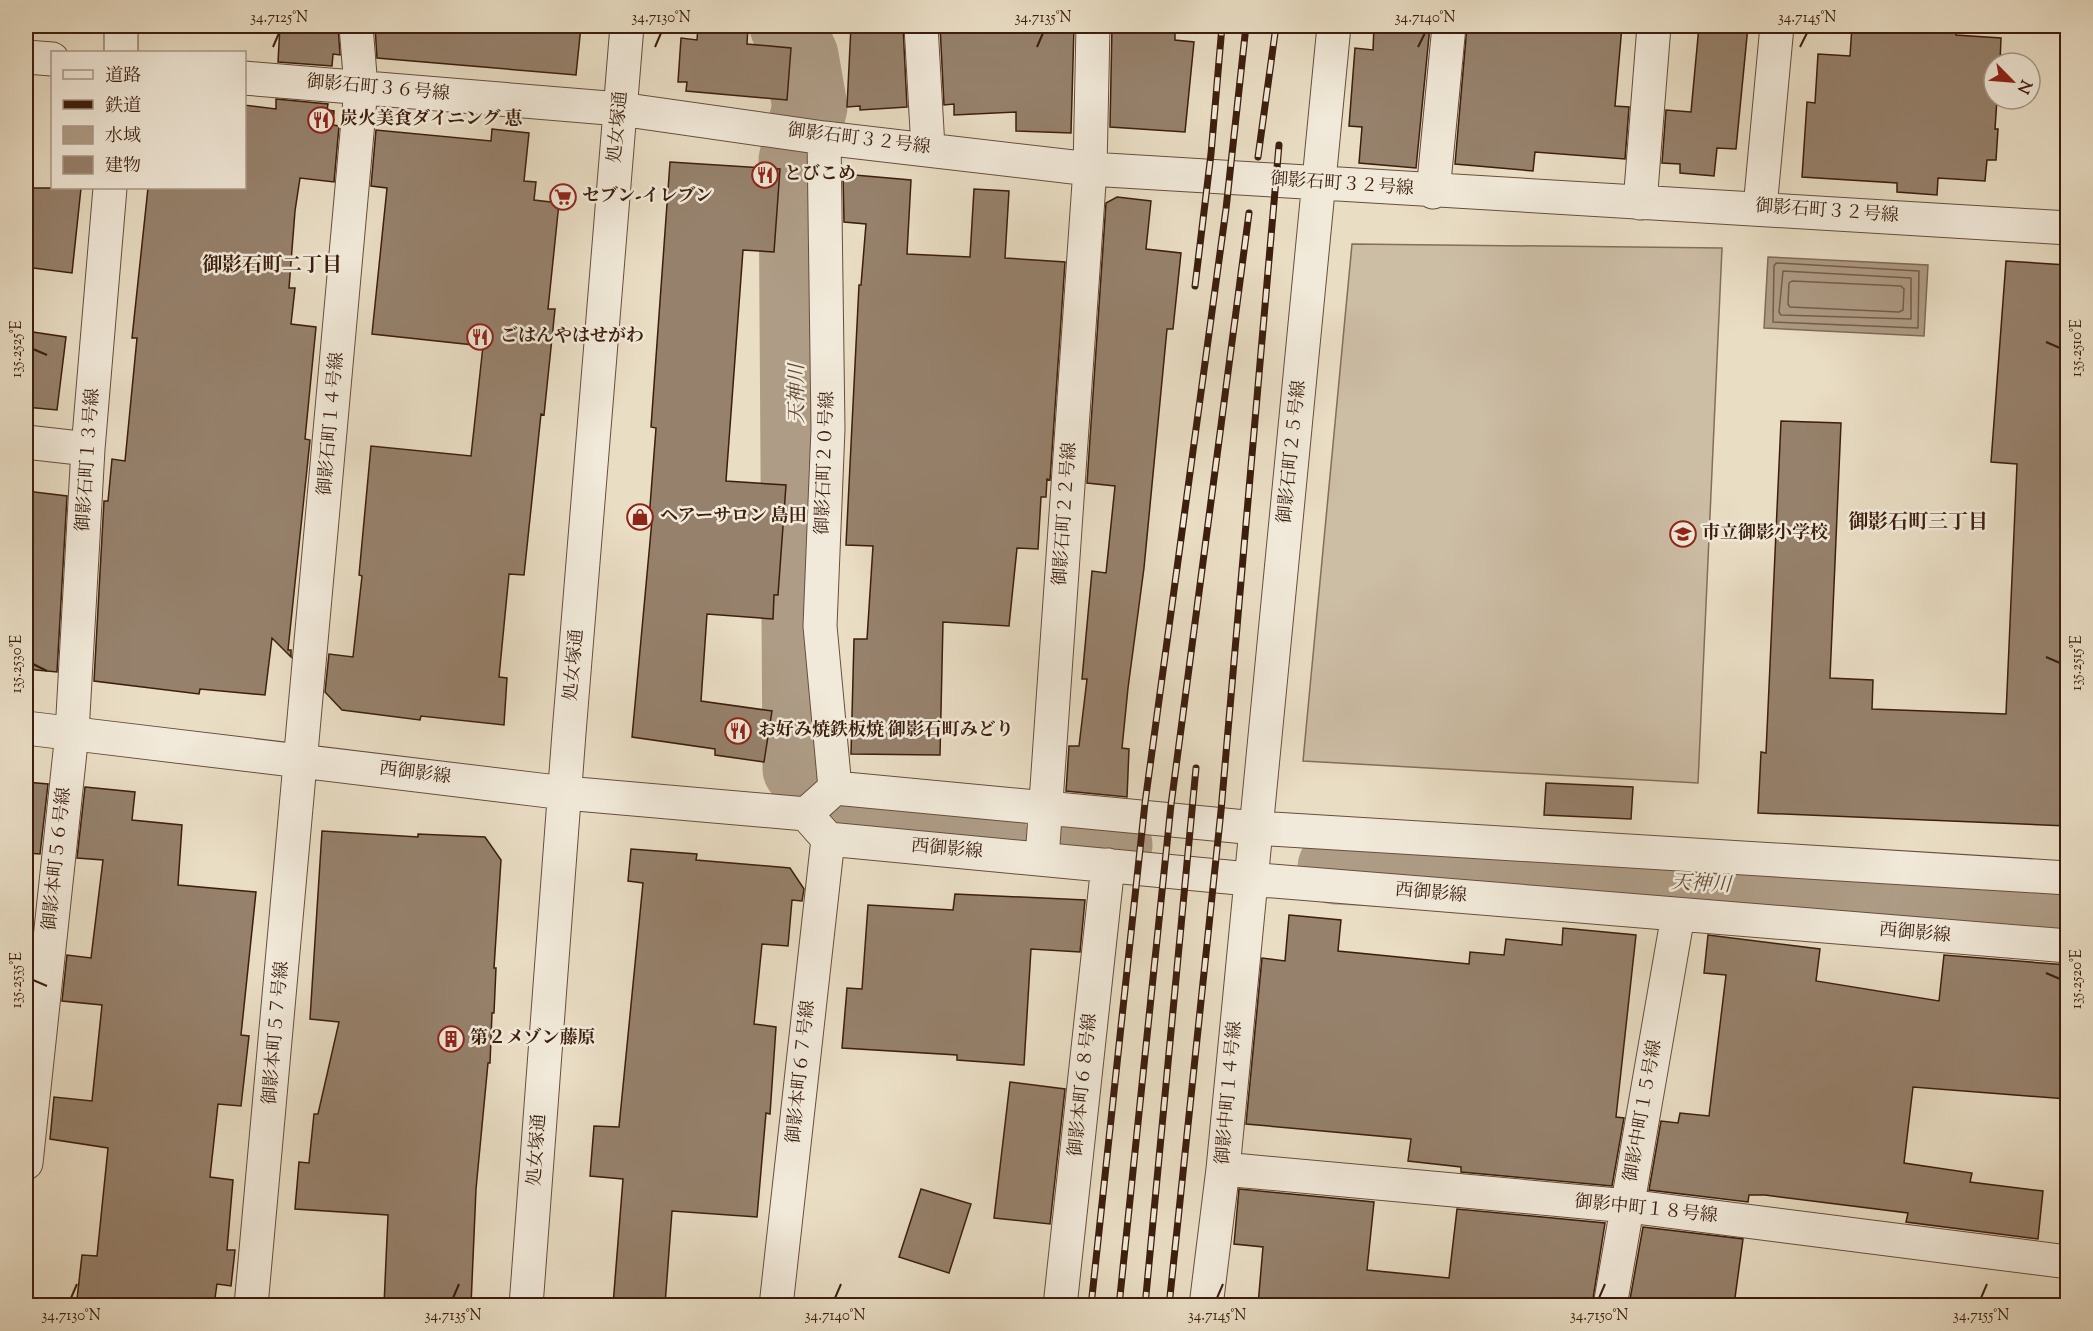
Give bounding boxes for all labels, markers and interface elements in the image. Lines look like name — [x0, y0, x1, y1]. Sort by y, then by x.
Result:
text: 34.7125°N — [250, 8, 308, 29]
text: 34.7130°N — [631, 8, 691, 29]
text: 34.7135°N — [1014, 8, 1072, 29]
text: 34.7140°N — [1395, 8, 1455, 29]
text: 34.7145°N — [1778, 8, 1836, 29]
legend — [51, 51, 246, 189]
north arrow — [1982, 51, 2042, 111]
text: 道路 — [105, 64, 141, 90]
street label: 御影石町３６号線 — [305, 70, 451, 108]
text: N — [2010, 76, 2036, 97]
street label: 処女塚通 — [603, 90, 635, 164]
text: 鉄道 — [105, 94, 141, 120]
restaurant icon: 炭火美食ダイニング 恵 — [306, 105, 336, 135]
place label: 炭火美食ダイニング 恵 — [340, 107, 522, 133]
street label: 御影石町３２号線 — [786, 118, 932, 162]
text: 水域 — [105, 124, 141, 150]
text: 建物 — [105, 154, 141, 180]
restaurant icon: とびこめ — [750, 160, 780, 190]
place label: とびこめ — [784, 162, 856, 188]
street label: 御影石町３２号線 — [1269, 167, 1415, 203]
supermarket icon: セブン-イレブン — [548, 182, 578, 212]
place label: セブン-イレブン — [582, 184, 713, 210]
street label: 御影石町３２号線 — [1754, 194, 1900, 230]
district label: 御影石町二丁目 — [202, 252, 342, 281]
text: 135.2510°E — [2067, 319, 2088, 377]
text: 135.2525°E — [7, 320, 28, 378]
restaurant icon: ごはんやはせがわ — [465, 322, 495, 352]
place label: ごはんやはせがわ — [500, 324, 644, 350]
street label: 御影石町１４号線 — [313, 351, 351, 497]
water label: 天神川 — [784, 362, 813, 424]
street label: 御影石町２５号線 — [1273, 379, 1313, 525]
street label: 御影石町１３号線 — [71, 387, 107, 533]
street label: 御影石町２０号線 — [810, 391, 842, 535]
street label: 御影石町２２号線 — [1048, 441, 1084, 587]
shop icon: ヘアーサロン 島田 — [625, 502, 655, 532]
place label: ヘアーサロン 島田 — [660, 504, 807, 530]
district label: 御影石町三丁目 — [1848, 509, 1988, 538]
school or university icon: 市立御影小学校 — [1668, 519, 1698, 549]
place label: 市立御影小学校 — [1702, 521, 1828, 547]
street label: 処女塚通 — [559, 628, 591, 702]
text: 135.2530°E — [7, 635, 28, 693]
text: 135.2515°E — [2067, 635, 2088, 691]
restaurant icon: お好み焼鉄板焼 御影石町みどり — [723, 716, 753, 746]
place label: お好み焼鉄板焼 御影石町みどり — [758, 718, 1014, 744]
street label: 西御影線 — [378, 757, 452, 791]
street label: 御影本町５６号線 — [38, 786, 78, 932]
street label: 西御影線 — [910, 834, 984, 866]
water label: 天神川 — [1670, 869, 1734, 901]
street label: 西御影線 — [1394, 878, 1468, 910]
street label: 西御影線 — [1878, 918, 1952, 950]
text: 135.2520°E — [2067, 949, 2088, 1009]
text: 135.2535°E — [7, 952, 28, 1008]
street label: 御影本町５７号線 — [258, 960, 296, 1106]
street label: 御影本町６７号線 — [782, 999, 822, 1145]
street label: 御影本町６８号線 — [1064, 1012, 1104, 1158]
street label: 御影中町１４号線 — [1211, 1020, 1249, 1166]
building icon: 第２メゾン藤原 — [436, 1024, 466, 1054]
place label: 第２メゾン藤原 — [470, 1026, 595, 1052]
street label: 御影中町１５号線 — [1619, 1038, 1669, 1184]
street label: 処女塚通 — [523, 1113, 553, 1187]
street label: 御影中町１８号線 — [1573, 1190, 1719, 1230]
text: 34.7130°N — [41, 1306, 101, 1327]
text: 34.7135°N — [424, 1306, 482, 1327]
text: 34.7140°N — [805, 1306, 865, 1327]
text: 34.7145°N — [1188, 1306, 1246, 1327]
text: 34.7150°N — [1570, 1306, 1628, 1327]
text: 34.7155°N — [1953, 1306, 2009, 1327]

